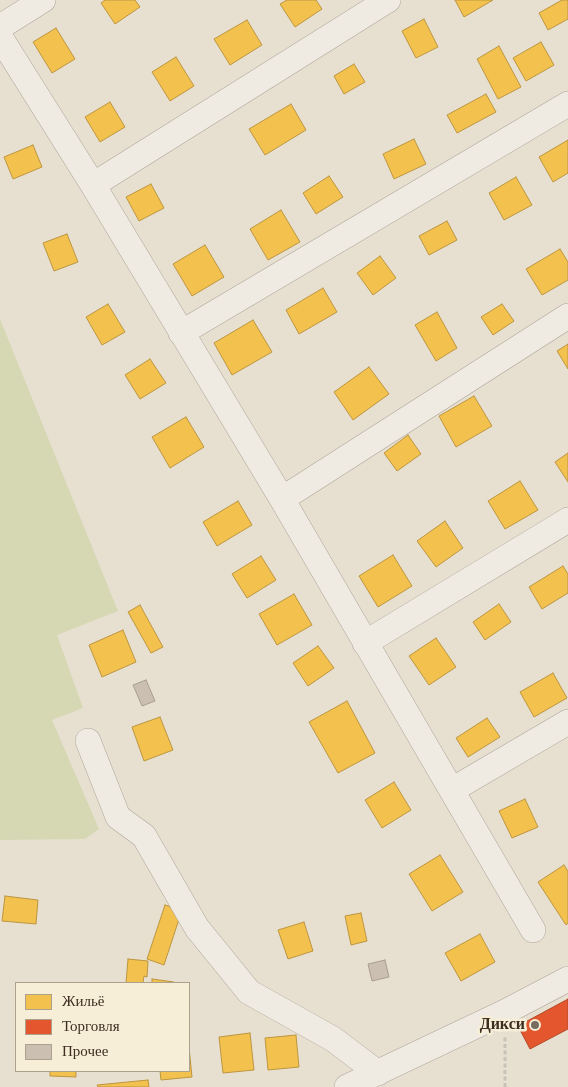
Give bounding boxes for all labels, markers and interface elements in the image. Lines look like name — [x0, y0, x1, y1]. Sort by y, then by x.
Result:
legend — [15, 982, 190, 1072]
text: Жильё — [62, 993, 104, 1009]
place label: Дикси — [480, 1015, 525, 1035]
text: Торговля — [62, 1018, 120, 1034]
marker: Дикси — [529, 1019, 541, 1031]
text: Прочее — [62, 1043, 108, 1059]

